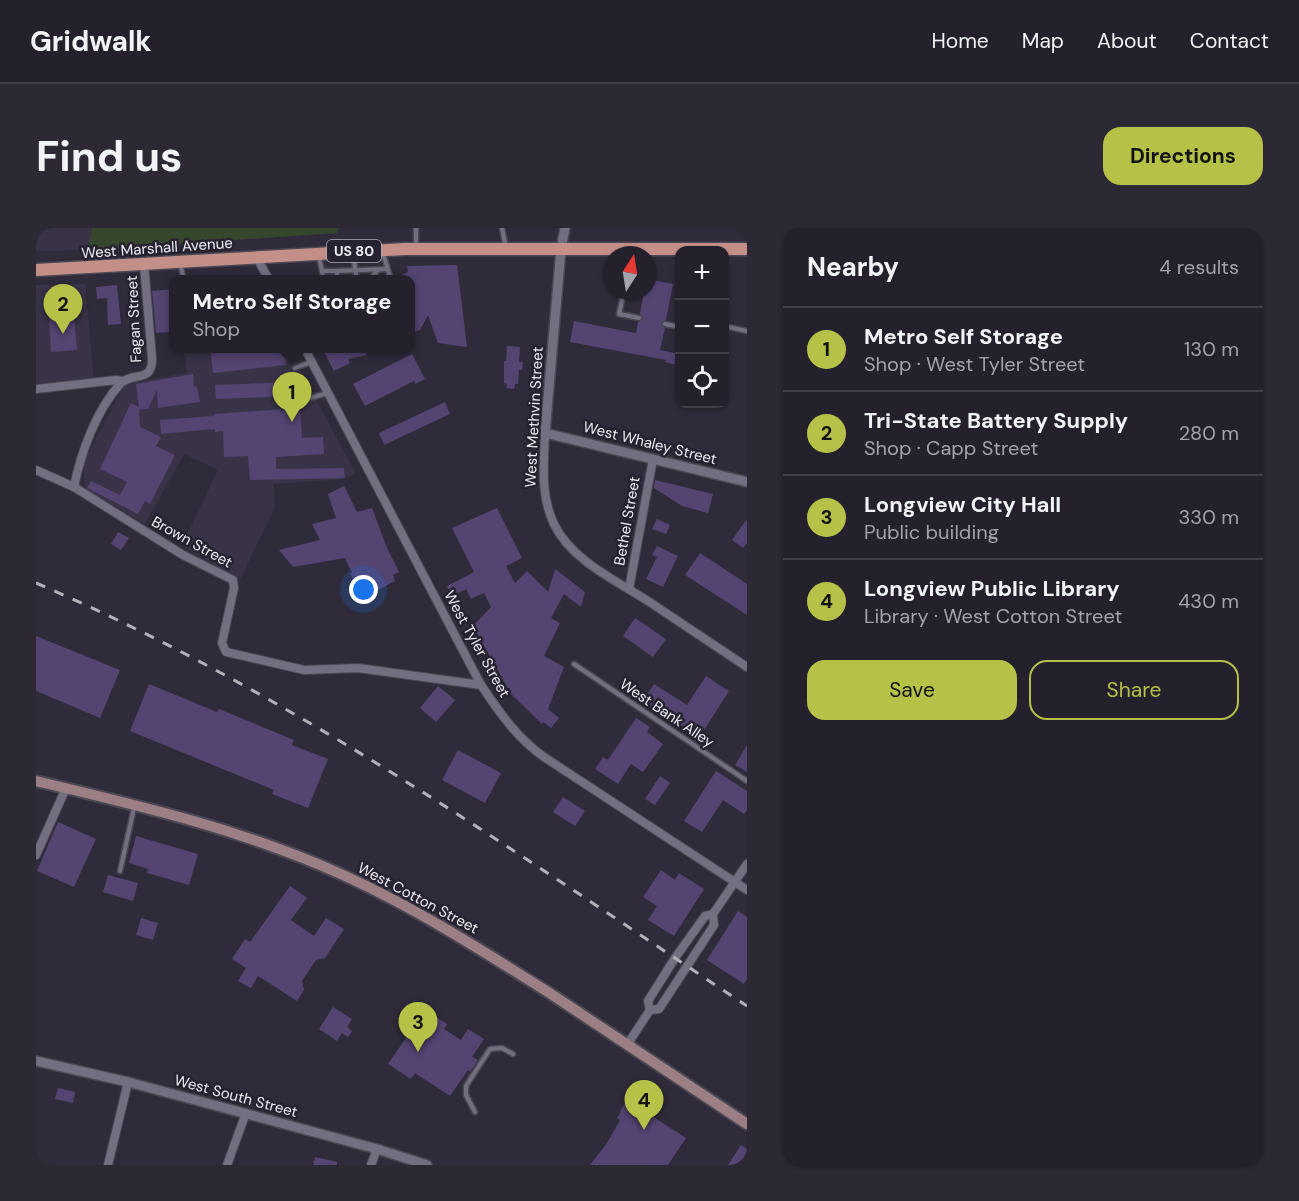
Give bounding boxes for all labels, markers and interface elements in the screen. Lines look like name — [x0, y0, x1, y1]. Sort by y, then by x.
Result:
text: Gridwalk — [30, 23, 152, 60]
text: Home — [931, 27, 989, 55]
text: Map — [1022, 27, 1064, 55]
text: About — [1097, 27, 1157, 55]
text: Contact — [1190, 27, 1269, 55]
button: Directions — [1103, 127, 1263, 185]
text: Find us — [36, 129, 182, 184]
street label: West Marshall Avenue — [81, 233, 233, 263]
road number: US 80 — [327, 240, 381, 262]
north arrow — [603, 246, 657, 300]
map controls — [675, 246, 729, 408]
button: + — [675, 246, 729, 300]
text: Nearby — [807, 250, 899, 284]
text: 4 results — [1159, 254, 1239, 280]
street label: Fagan Street — [122, 275, 146, 363]
popup — [169, 275, 415, 353]
pin: 2 — [44, 285, 82, 334]
text: Metro Self Storage — [192, 287, 392, 316]
button: − — [675, 300, 729, 354]
text: Shop — [192, 316, 240, 342]
text: Metro Self Storage — [864, 322, 1063, 351]
text: 1 — [823, 336, 830, 362]
text: 130 m — [1184, 336, 1239, 362]
street label: West Methvin Street — [520, 346, 548, 488]
text: Shop · West Tyler Street — [864, 351, 1085, 377]
button: locate — [675, 354, 729, 408]
pin: 1 — [272, 372, 312, 422]
text: Tri-State Battery Supply — [864, 406, 1128, 435]
street label: West Whaley Street — [581, 417, 719, 469]
text: 2 — [821, 420, 832, 446]
text: 280 m — [1179, 420, 1239, 446]
text: Shop · Capp Street — [864, 435, 1038, 461]
street label: Bethel Street — [609, 475, 645, 567]
text: Longview City Hall — [864, 490, 1061, 519]
text: 3 — [820, 504, 833, 530]
text: 330 m — [1179, 504, 1239, 530]
street label: Brown Street — [148, 512, 236, 572]
text: Public building — [864, 519, 999, 545]
text: Longview Public Library — [864, 574, 1119, 603]
your location — [349, 575, 378, 604]
street label: West Tyler Street — [439, 587, 515, 701]
text: 4 — [820, 588, 833, 614]
text: 430 m — [1178, 588, 1239, 614]
text: Library · West Cotton Street — [864, 603, 1122, 629]
button: Save — [807, 660, 1017, 720]
button: Share — [1029, 660, 1239, 720]
street label: West Bank Alley — [616, 674, 719, 752]
street label: West Cotton Street — [354, 858, 482, 938]
pin: 3 — [398, 1002, 437, 1052]
street label: West South Street — [172, 1070, 300, 1122]
pin: 4 — [624, 1080, 664, 1130]

